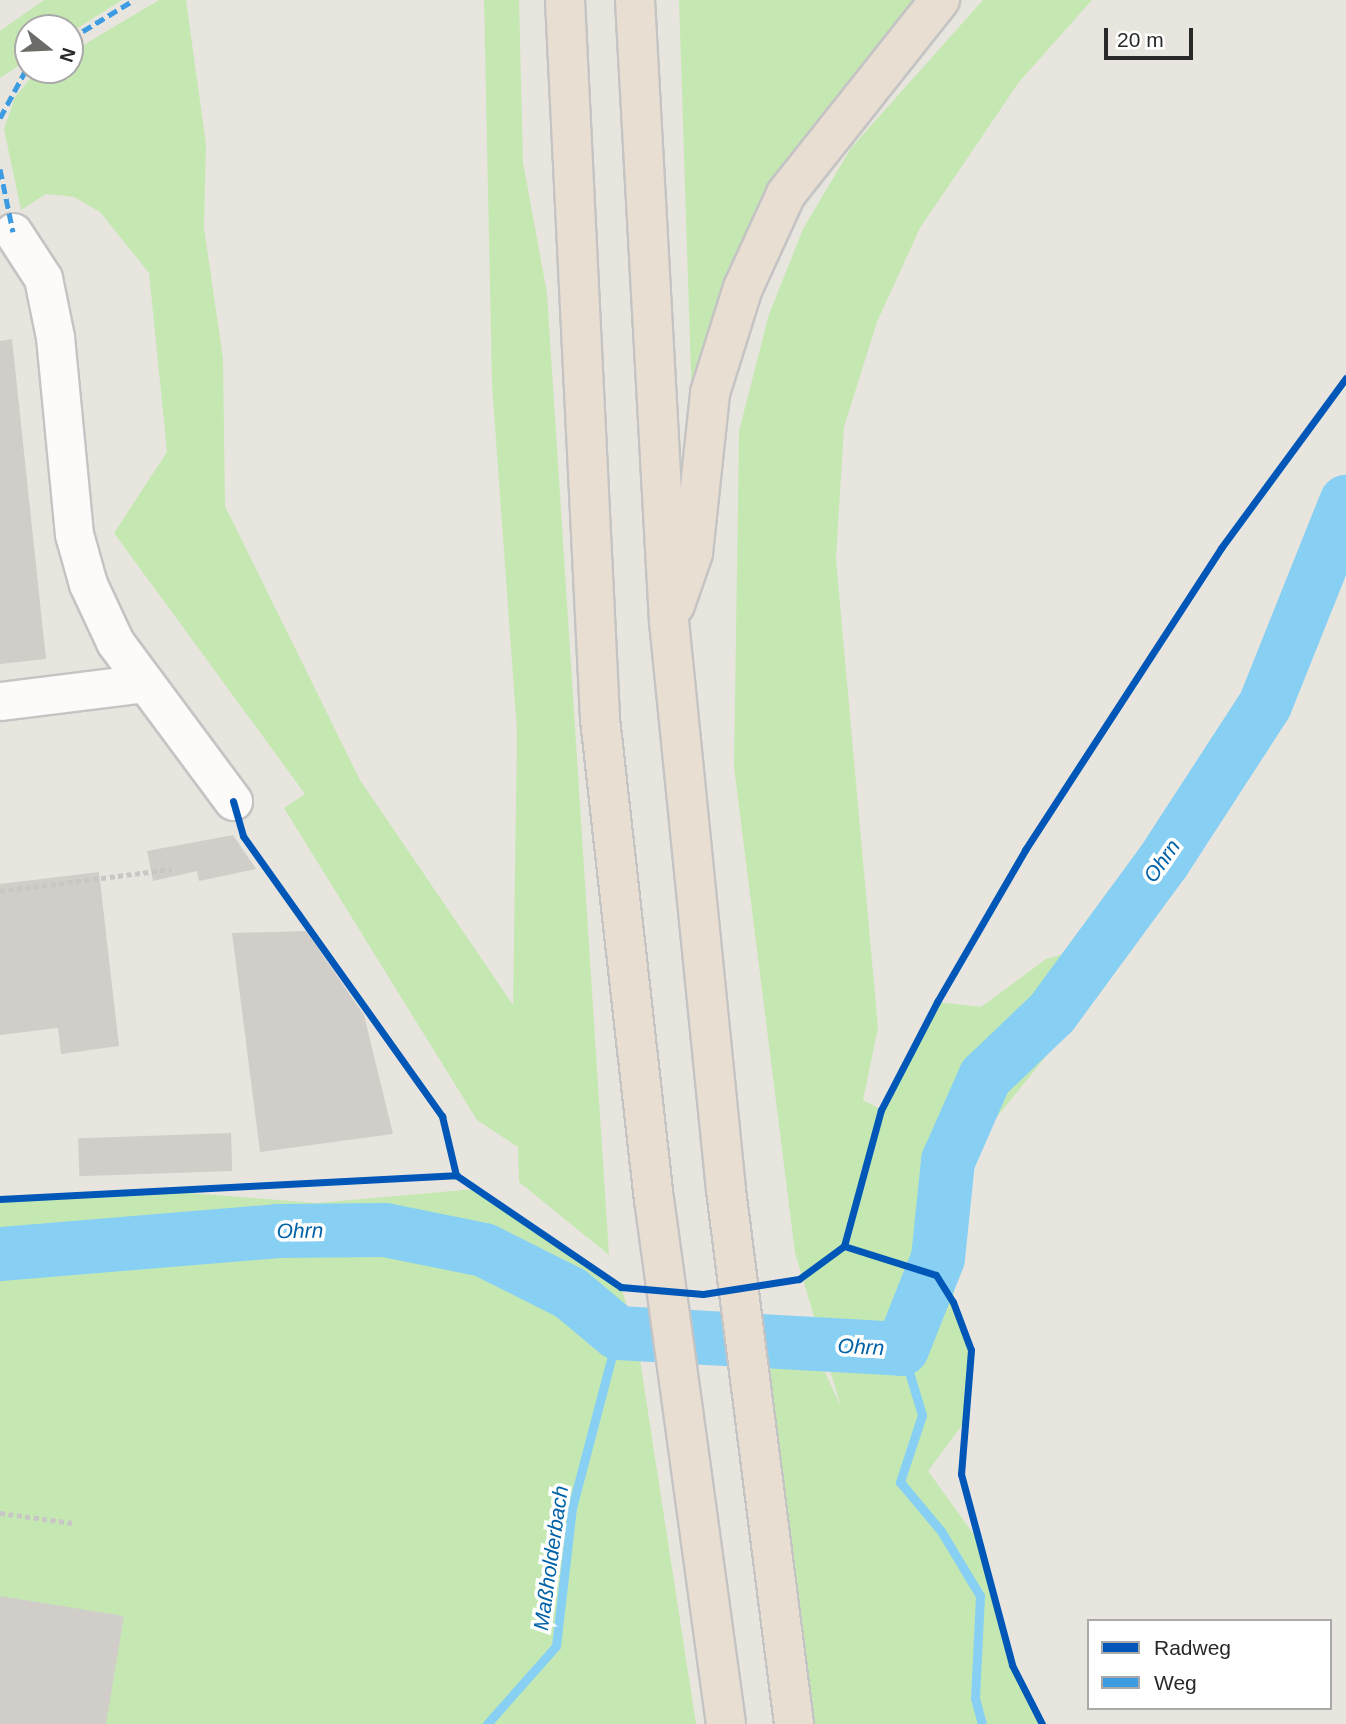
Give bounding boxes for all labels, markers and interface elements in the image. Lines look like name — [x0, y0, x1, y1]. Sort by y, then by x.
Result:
north arrow — [14, 14, 84, 84]
scale bar — [1108, 14, 1197, 58]
text: 20 m — [1117, 28, 1164, 51]
text: N — [55, 45, 80, 65]
water label: Ohrn — [1138, 835, 1186, 887]
water label: Ohrn — [276, 1218, 324, 1244]
water label: Ohrn — [837, 1333, 885, 1361]
water label: Maßholderbach — [528, 1484, 574, 1632]
legend — [1087, 1619, 1332, 1710]
text: Radweg — [1154, 1636, 1231, 1659]
text: Weg — [1154, 1671, 1197, 1694]

